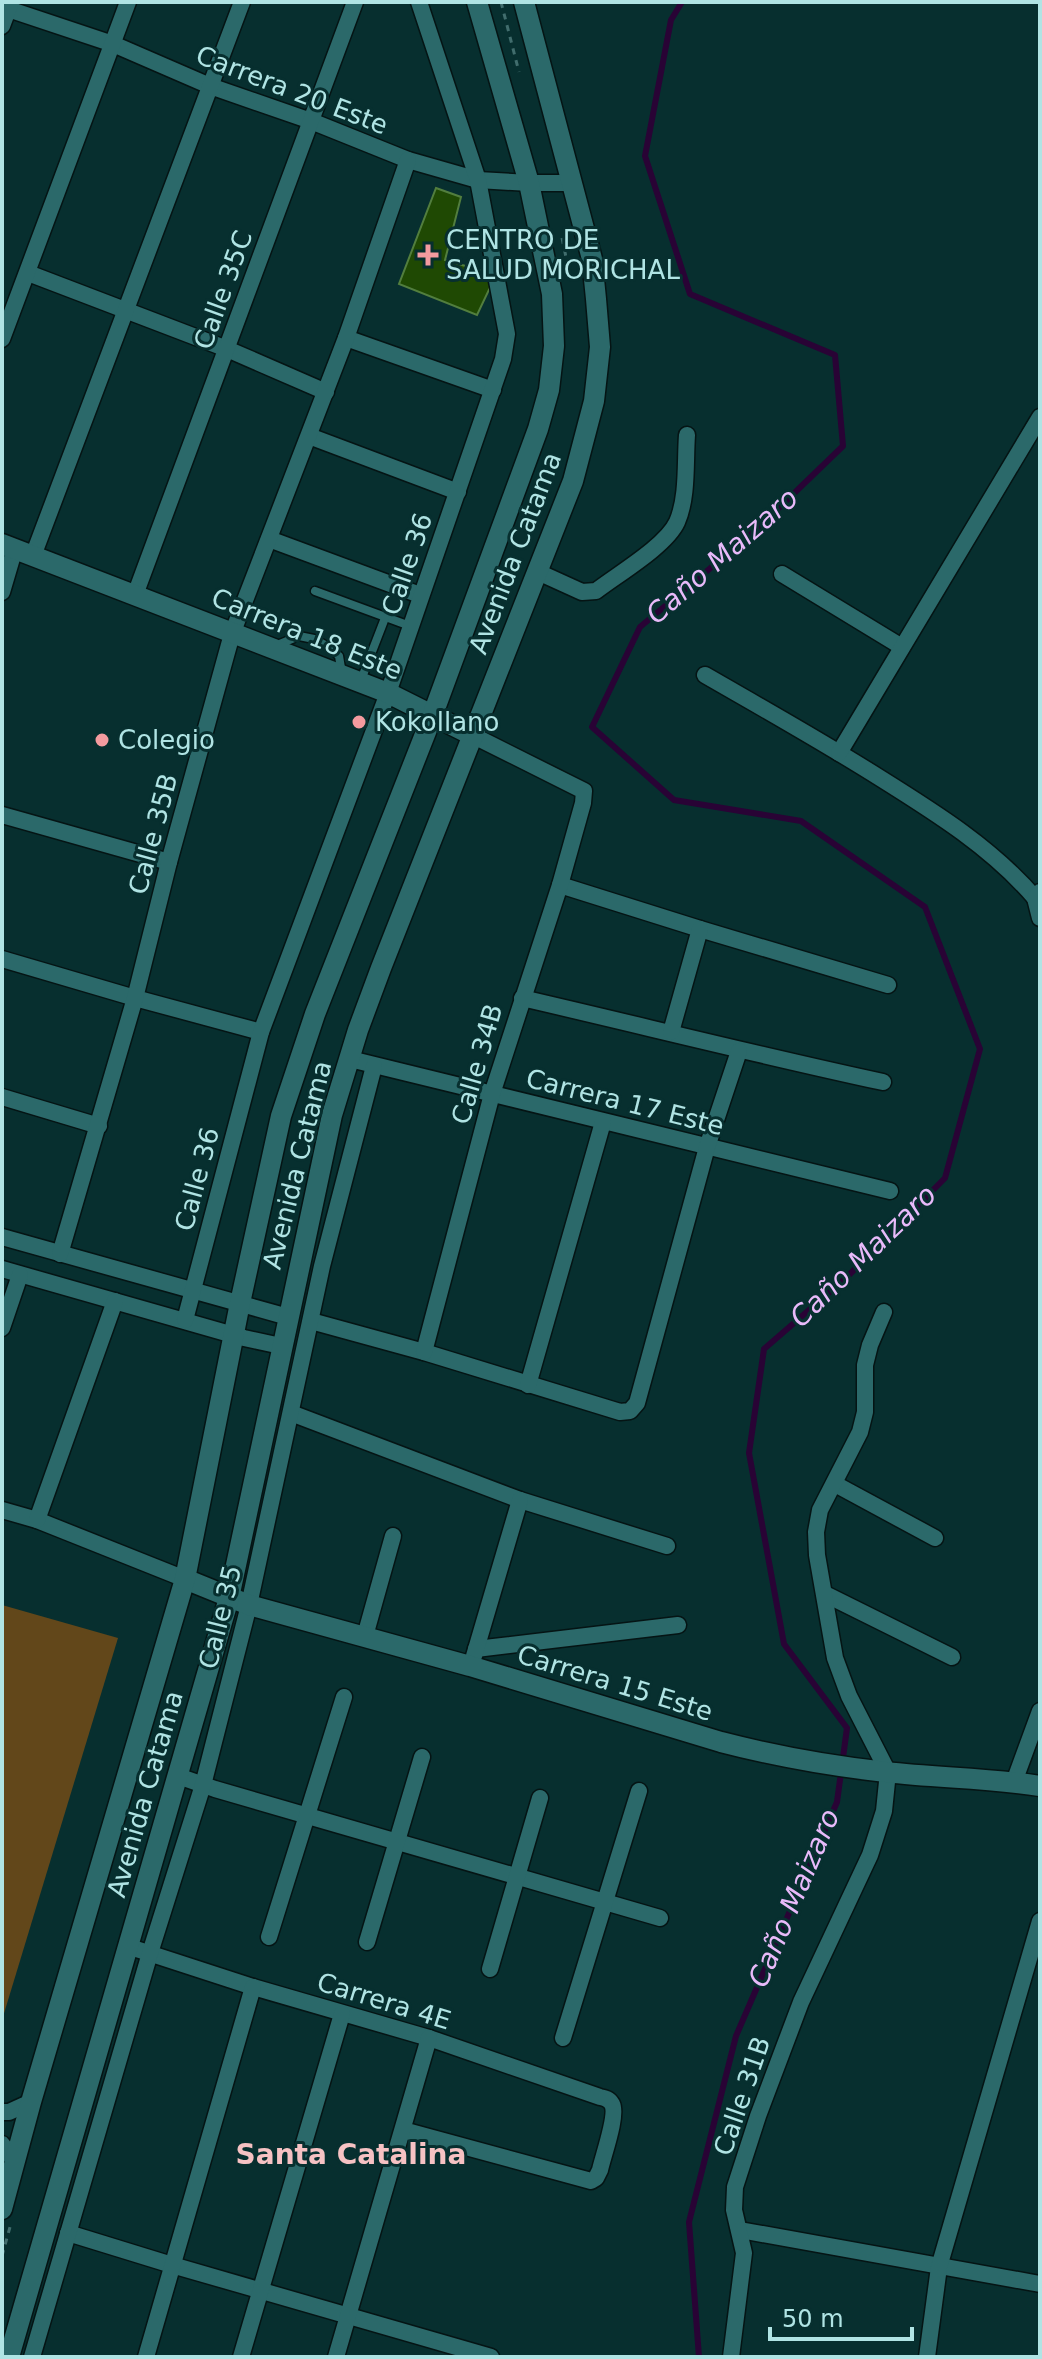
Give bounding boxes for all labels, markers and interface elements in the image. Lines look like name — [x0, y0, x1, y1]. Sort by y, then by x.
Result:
street label: Carrera 20 Este — [192, 40, 392, 140]
place label: CENTRO DE SALUD MORICHAL — [446, 225, 680, 285]
street label: Calle 35C — [188, 227, 258, 353]
marker: CENTRO DE SALUD MORICHAL — [417, 244, 439, 266]
street label: Avenida Catama — [463, 448, 567, 658]
water label: Caño Maizaro — [639, 481, 805, 631]
street label: Calle 36 — [376, 509, 438, 619]
street label: Carrera 18 Este — [207, 582, 407, 686]
place label: Kokollano — [375, 707, 499, 737]
marker: Kokollano — [350, 713, 368, 731]
place label: Colegio — [118, 725, 215, 755]
marker: Colegio — [93, 731, 111, 749]
street label: Calle 35B — [123, 770, 183, 898]
street label: Calle 34B — [446, 1000, 508, 1128]
street label: Avenida Catama — [257, 1058, 337, 1272]
street label: Carrera 17 Este — [523, 1063, 727, 1141]
street label: Calle 36 — [169, 1124, 225, 1234]
water label: Caño Maizaro — [783, 1178, 943, 1334]
street label: Calle 35 — [193, 1562, 247, 1672]
street label: Carrera 15 Este — [514, 1639, 716, 1727]
street label: Avenida Catama — [101, 1687, 189, 1901]
water label: Caño Maizaro — [742, 1804, 846, 1992]
street label: Carrera 4E — [313, 1966, 455, 2036]
street label: Calle 31B — [708, 2033, 776, 2159]
district label: Santa Catalina — [236, 2138, 466, 2171]
scale bar — [770, 2291, 912, 2341]
text: 50 m — [782, 2305, 844, 2333]

